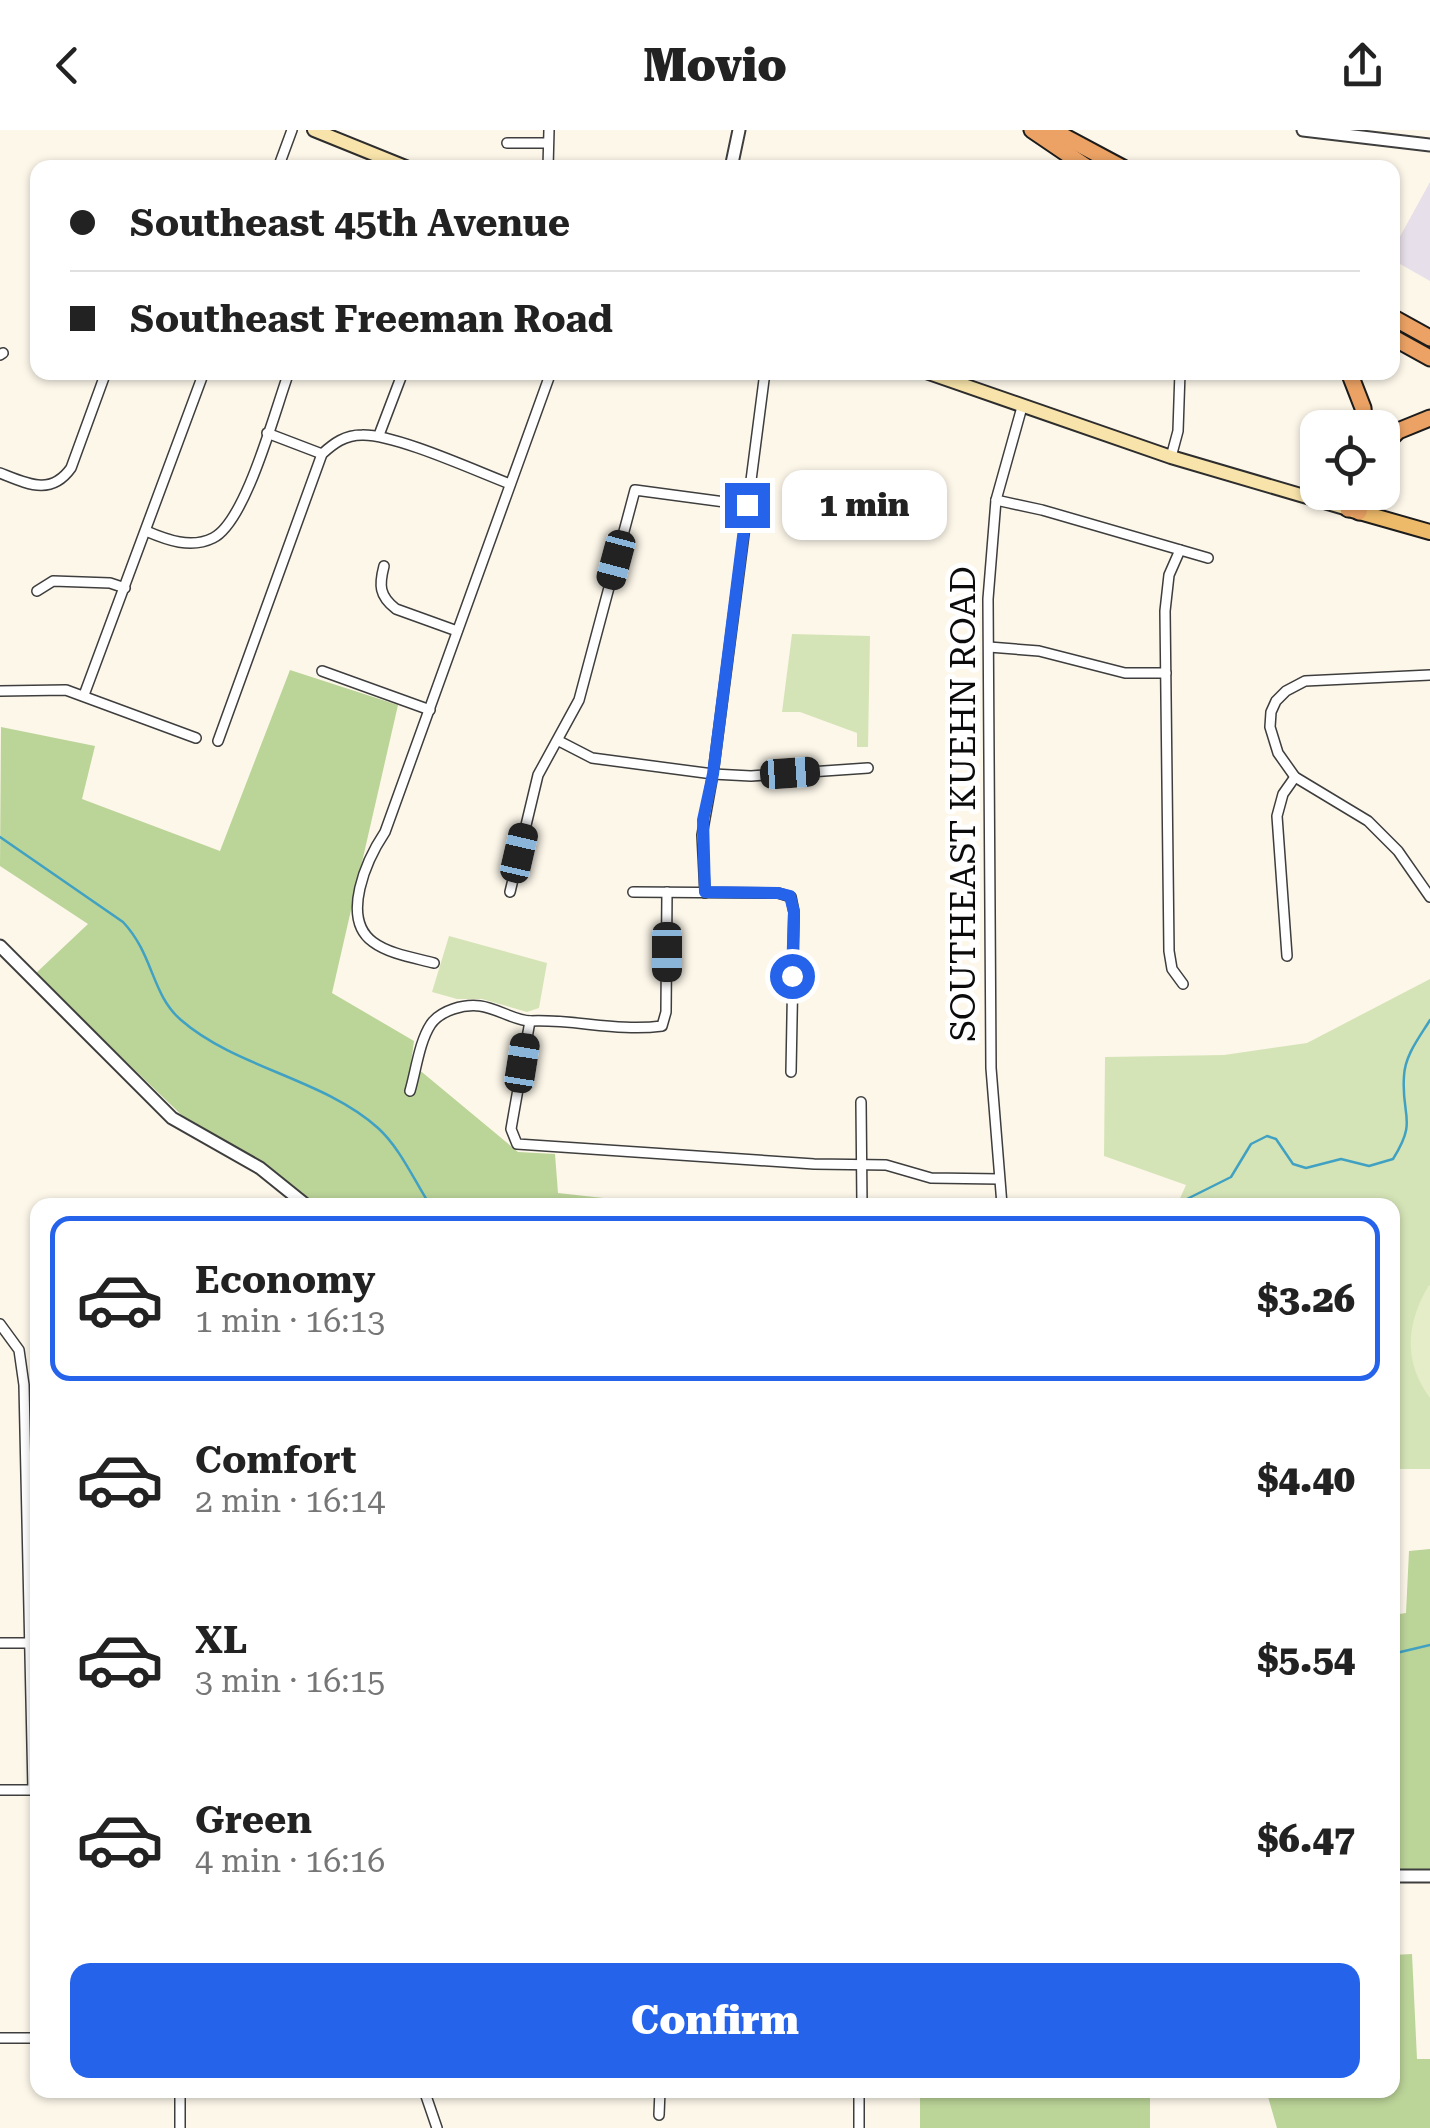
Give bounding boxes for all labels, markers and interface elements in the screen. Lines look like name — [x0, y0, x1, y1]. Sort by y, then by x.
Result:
icon: back — [40, 38, 95, 93]
icon: share — [1335, 38, 1390, 93]
text: Movio — [643, 39, 787, 92]
text: Southeast 45th Avenue — [130, 201, 570, 245]
text: Southeast Freeman Road — [130, 297, 613, 341]
map controls — [1300, 410, 1400, 510]
button: locate — [1300, 410, 1400, 510]
callout: 1 min — [782, 470, 947, 540]
route end — [725, 483, 770, 528]
text: 1 min — [820, 486, 909, 524]
car — [594, 527, 638, 593]
street label: SOUTHEAST KUEHN ROAD — [943, 566, 984, 1042]
car — [759, 756, 821, 790]
car — [498, 820, 540, 886]
car — [652, 922, 682, 982]
route start — [770, 954, 815, 999]
car — [502, 1031, 542, 1095]
icon: car — [75, 1254, 165, 1344]
text: Economy — [195, 1258, 375, 1302]
text: $3.26 — [1257, 1277, 1355, 1321]
text: 1 min · 16:13 — [195, 1302, 385, 1340]
icon: car — [75, 1434, 165, 1524]
text: Comfort — [195, 1438, 356, 1482]
text: $4.40 — [1257, 1457, 1355, 1501]
text: 2 min · 16:14 — [195, 1482, 385, 1520]
icon: car — [75, 1614, 165, 1704]
text: XL — [195, 1618, 247, 1662]
text: $5.54 — [1257, 1637, 1355, 1681]
text: 3 min · 16:15 — [195, 1662, 385, 1700]
icon: car — [75, 1794, 165, 1884]
text: Green — [195, 1798, 312, 1842]
text: $6.47 — [1257, 1817, 1355, 1861]
text: 4 min · 16:16 — [195, 1842, 385, 1880]
button: Confirm — [70, 1963, 1360, 2078]

